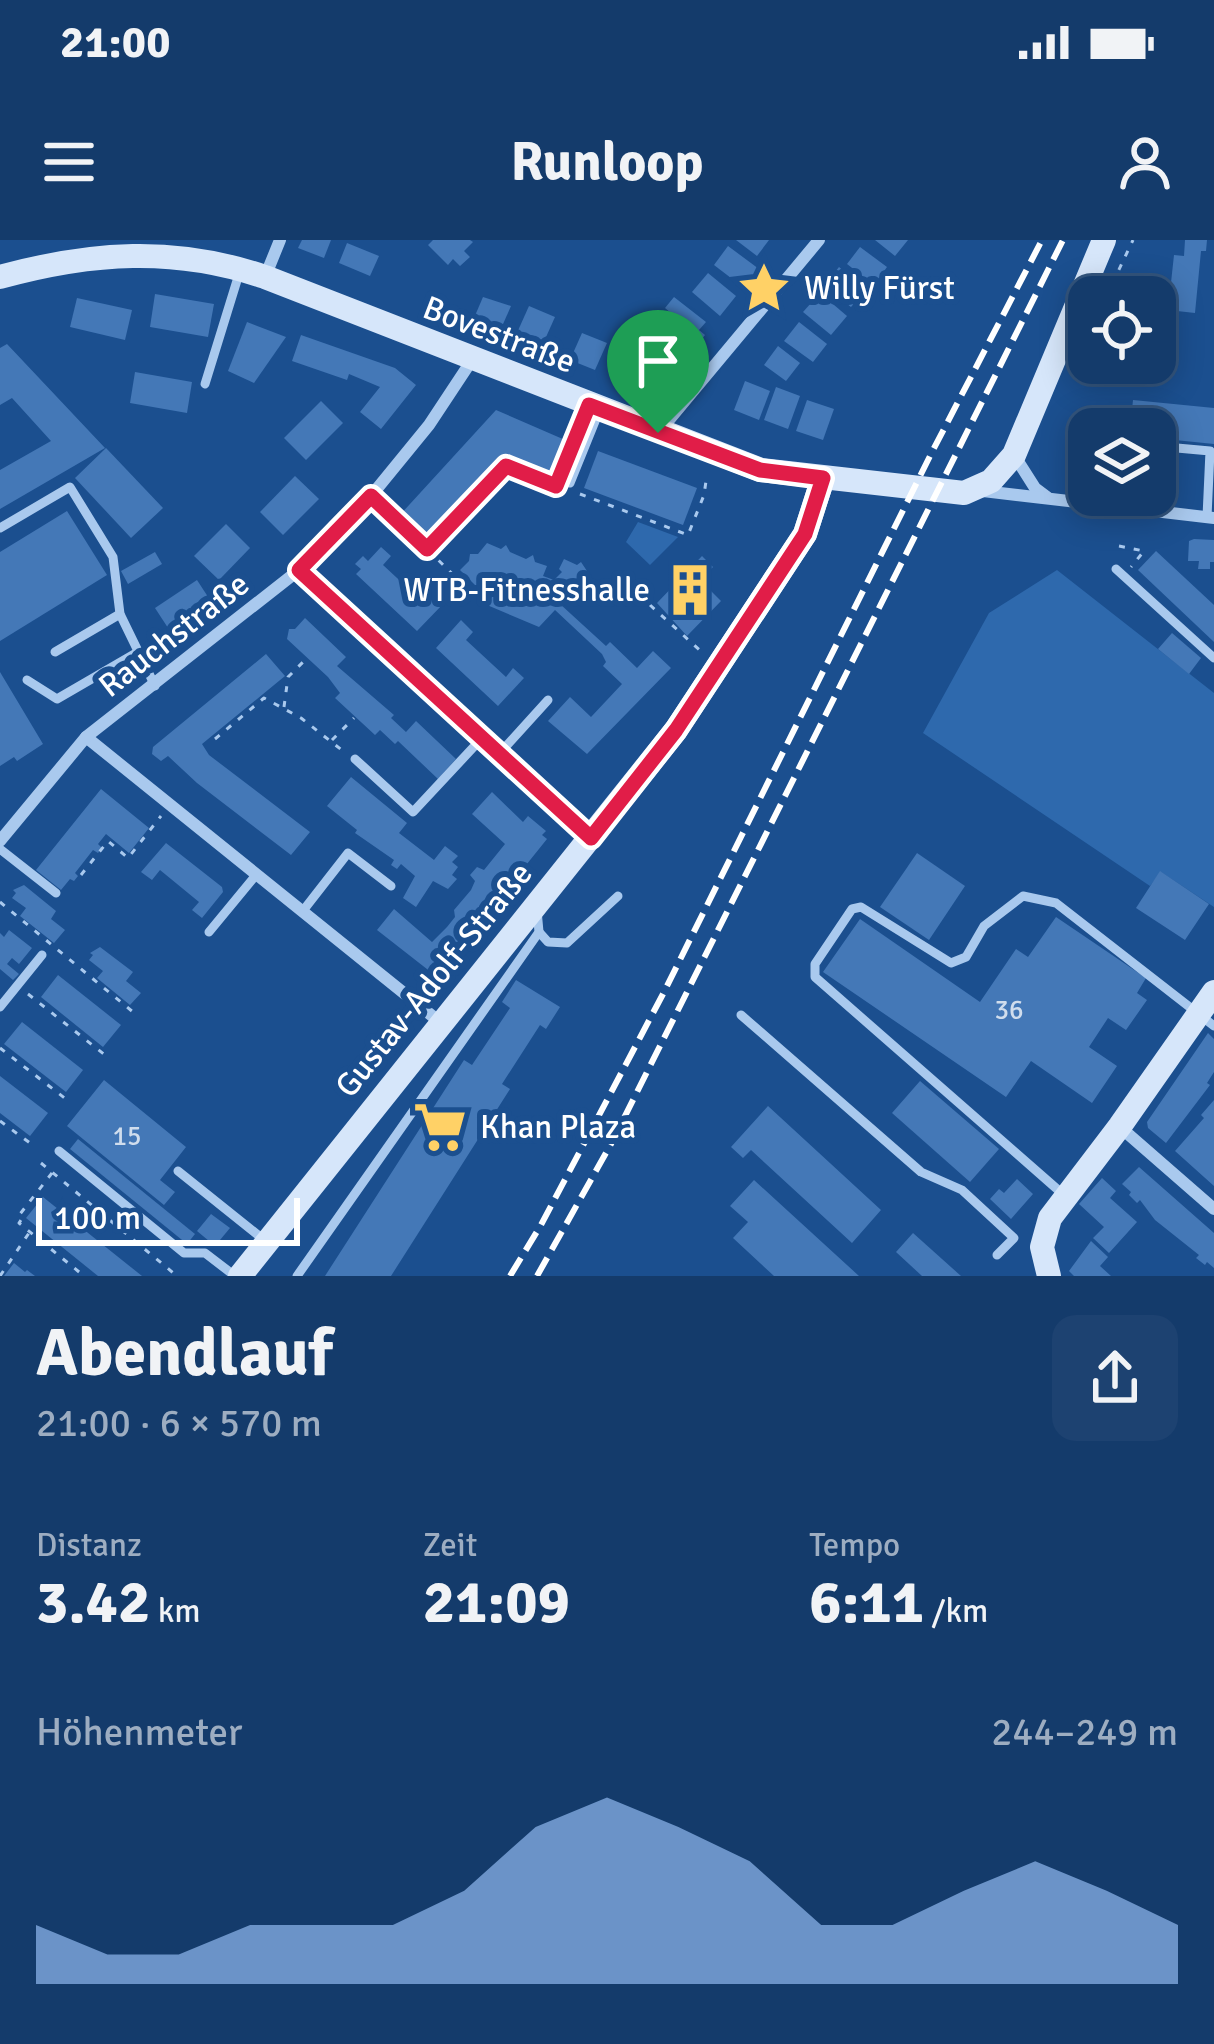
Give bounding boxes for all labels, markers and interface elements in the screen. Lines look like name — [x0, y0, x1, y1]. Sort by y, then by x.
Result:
text: 21:00 — [60, 15, 170, 70]
icon: menu — [36, 129, 102, 195]
text: Runloop — [510, 129, 704, 196]
icon: person — [1112, 129, 1178, 195]
place icon: Willy Fürst — [735, 259, 793, 317]
place label: Willy Fürst — [804, 268, 955, 309]
map controls — [1068, 276, 1176, 516]
button: locate — [1068, 276, 1176, 384]
street label: Bovestraße — [417, 287, 581, 383]
pin — [607, 310, 709, 433]
icon: arrive — [625, 328, 691, 394]
button: layers — [1068, 408, 1176, 516]
building icon: WTB-Fitnesshalle — [661, 561, 719, 619]
street label: Rauchstraße — [91, 564, 257, 706]
place label: WTB-Fitnesshalle — [403, 570, 650, 611]
street label: Gustav-Adolf-Straße — [327, 854, 541, 1106]
house number: 36 — [994, 994, 1024, 1027]
supermarket icon: Khan Plaza — [411, 1098, 469, 1156]
place label: Khan Plaza — [480, 1107, 636, 1148]
house number: 15 — [112, 1120, 142, 1153]
scale bar — [36, 1192, 300, 1245]
text: 100 m — [54, 1198, 141, 1239]
text: Abendlauf — [36, 1313, 333, 1394]
button: share — [1052, 1315, 1178, 1441]
text: 21:00 · 6 × 570 m — [36, 1399, 322, 1447]
text: Distanz — [36, 1525, 142, 1566]
text: Zeit — [423, 1525, 477, 1566]
text: Tempo — [809, 1525, 900, 1566]
text: 3.42 — [36, 1566, 150, 1640]
text: 21:09 — [423, 1566, 570, 1640]
text: 6:11 — [809, 1566, 924, 1640]
text: km — [150, 1591, 201, 1632]
text: /km — [924, 1591, 988, 1632]
text: Höhenmeter — [36, 1708, 242, 1756]
text: 244–249 m — [991, 1708, 1178, 1756]

